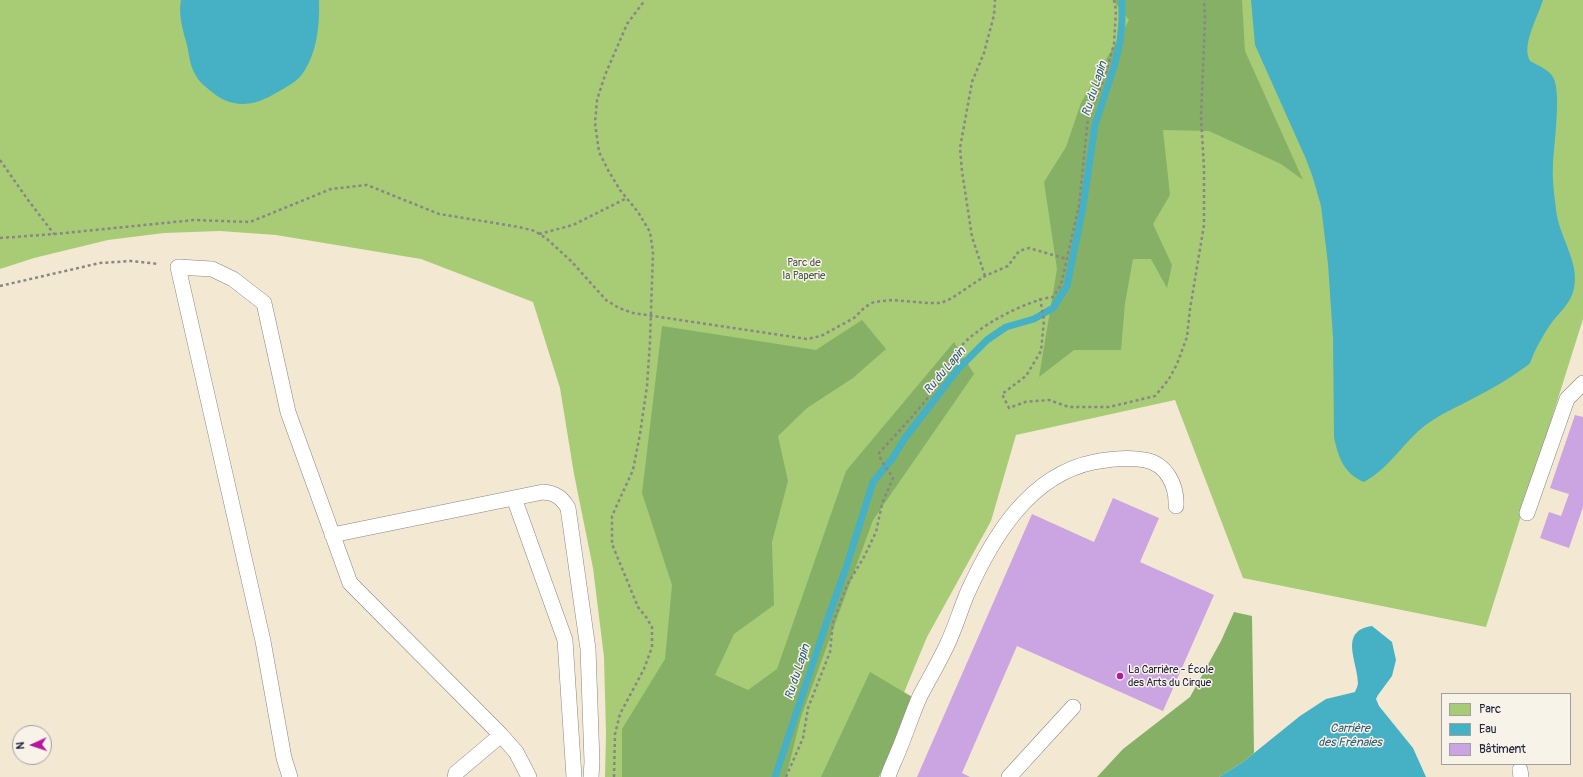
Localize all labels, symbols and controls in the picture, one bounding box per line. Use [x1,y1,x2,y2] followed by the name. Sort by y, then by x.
[1079,60,1111,118] water label: Ru du Lapin
[783,256,825,282] park label: Parc de la Paperie
[921,345,969,397] water label: Ru du Lapin
[782,643,814,701] water label: Ru du Lapin
[1128,663,1214,689] place label: La Carrière - École des Arts du Cirque
[1115,671,1125,681] marker: La Carrière - École des Arts du Cirque
[1441,693,1571,765] legend
[1479,702,1501,717] text: Parc
[1318,722,1382,750] water label: Carrière des Frênaies
[1479,722,1497,737] text: Eau
[12,725,52,765] north arrow
[14,742,27,750] text: N
[1479,742,1526,757] text: Bâtiment

